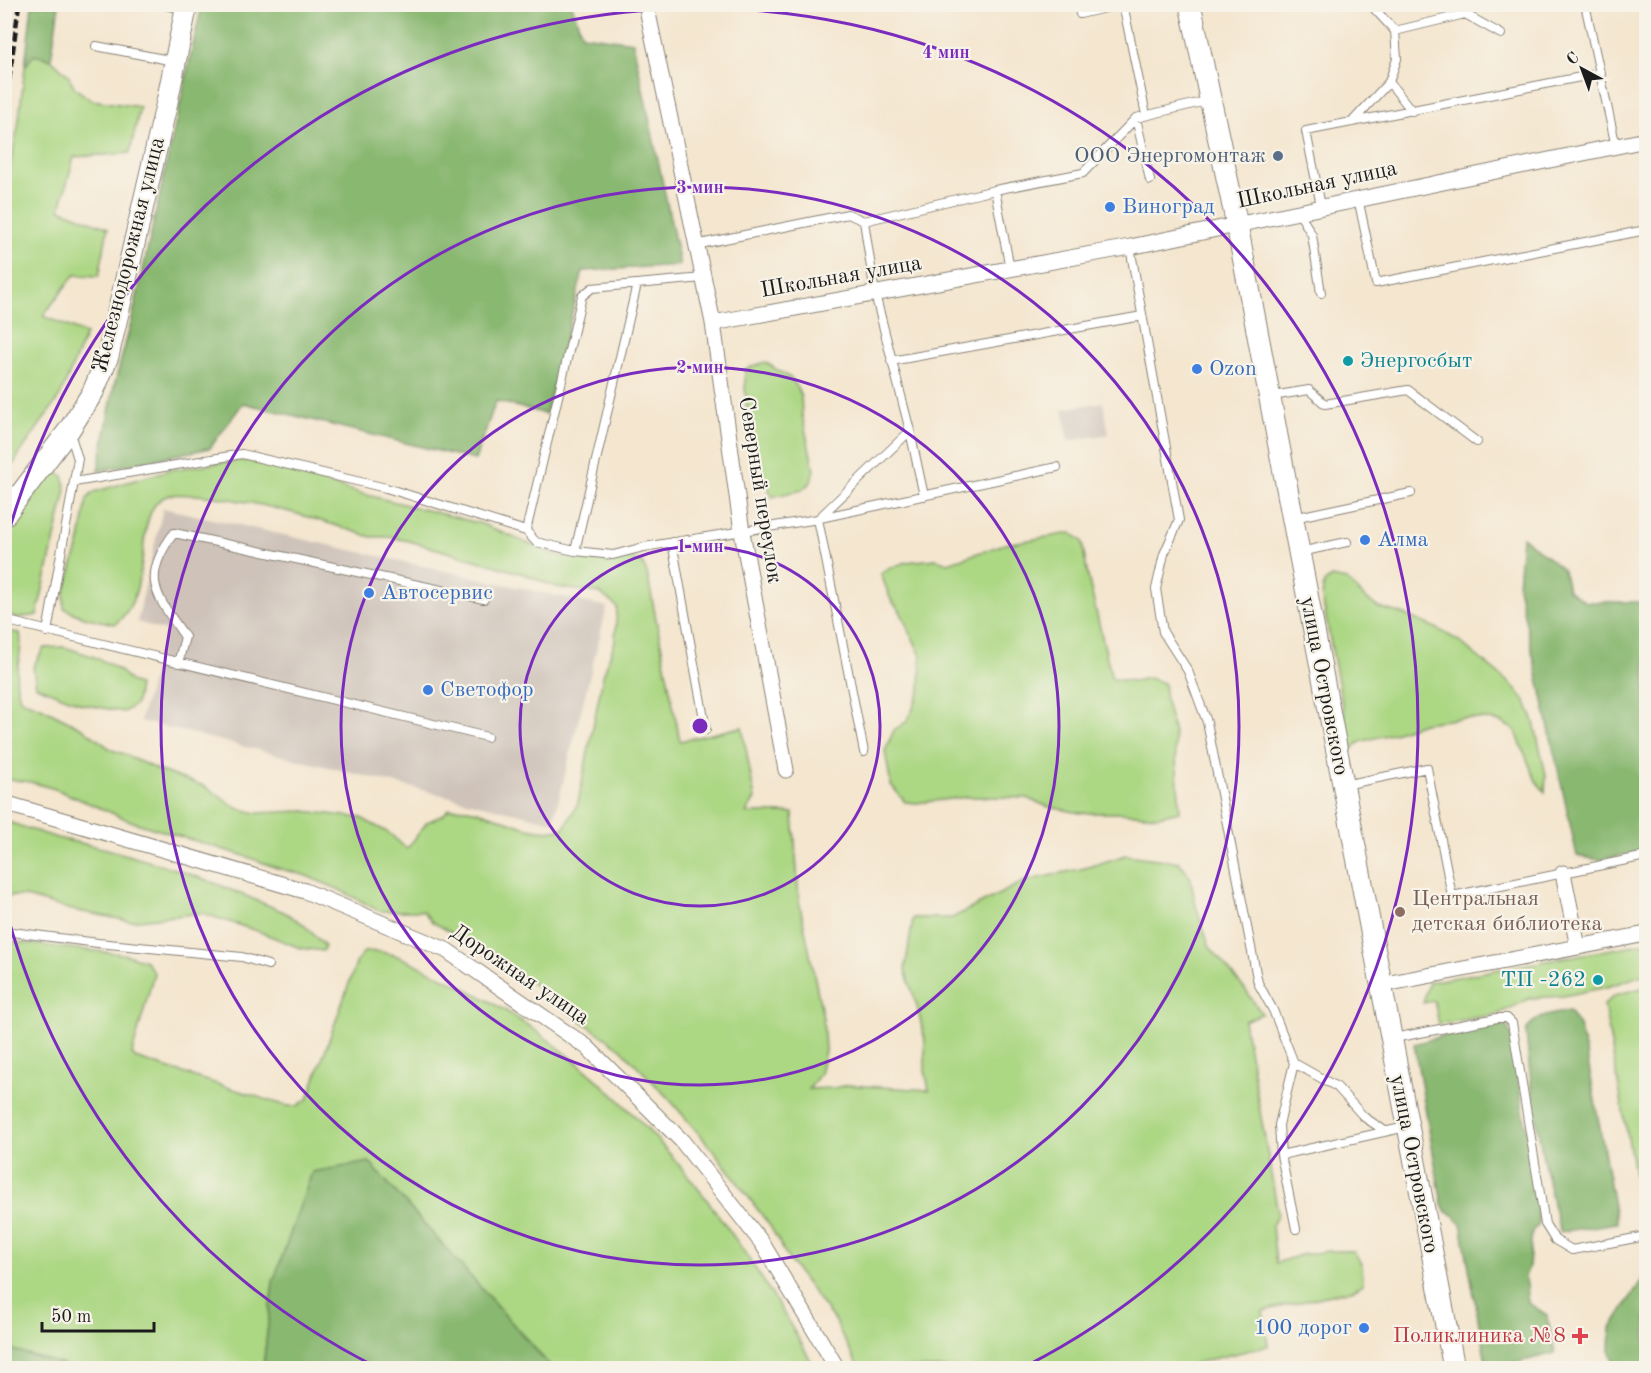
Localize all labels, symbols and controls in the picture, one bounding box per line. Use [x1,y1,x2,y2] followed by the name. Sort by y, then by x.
[1552,39,1612,99] north arrow
[922,44,970,62] text: 4 мин
[1564,50,1583,69] text: С
[89,135,169,375] street label: Железнодорожная улица
[1074,145,1266,167] place label: ООО Энергомонтаж
[1271,149,1285,163] marker: ООО Энергомонтаж
[1235,157,1399,213] street label: Школьная улица
[676,179,724,197] text: 3 мин
[1122,196,1215,218] place label: Виноград
[1103,200,1117,214] marker: Виноград
[759,252,923,302] street label: Школьная улица
[1360,350,1472,372] place label: Энергосбыт
[1341,354,1355,368] marker: Энергосбыт
[1209,358,1257,380] place label: Ozon
[676,359,724,377] text: 2 мин
[1190,362,1204,376] marker: Ozon
[734,395,786,585] street label: Северный переулок
[1377,529,1429,551] place label: Алма
[1358,533,1372,547] marker: Алма
[676,538,724,556] text: 1 мин
[381,582,493,604] place label: Автосервис
[362,586,376,600] marker: Автосервис
[1296,595,1352,777] street label: улица Островского
[440,679,534,701] place label: Светофор
[421,683,435,697] marker: Светофор
[690,716,710,736] centre of rings
[1412,888,1602,935] place label: Центральная детская библиотека
[1393,905,1407,919] marker: Центральная детская библиотека
[447,921,593,1030] street label: Дорожная улица
[1500,969,1586,991] place label: ТП -262
[1591,973,1605,987] marker: ТП -262
[1386,1073,1442,1255] street label: улица Островского
[42,1295,154,1333] scale bar
[51,1308,91,1326] text: 50 m
[1254,1317,1352,1339] place label: 100 дорог
[1357,1321,1371,1335] marker: 100 дорог
[1393,1325,1566,1347] place label: Поликлиника №8
[1571,1327,1589,1345] marker: Поликлиника №8

